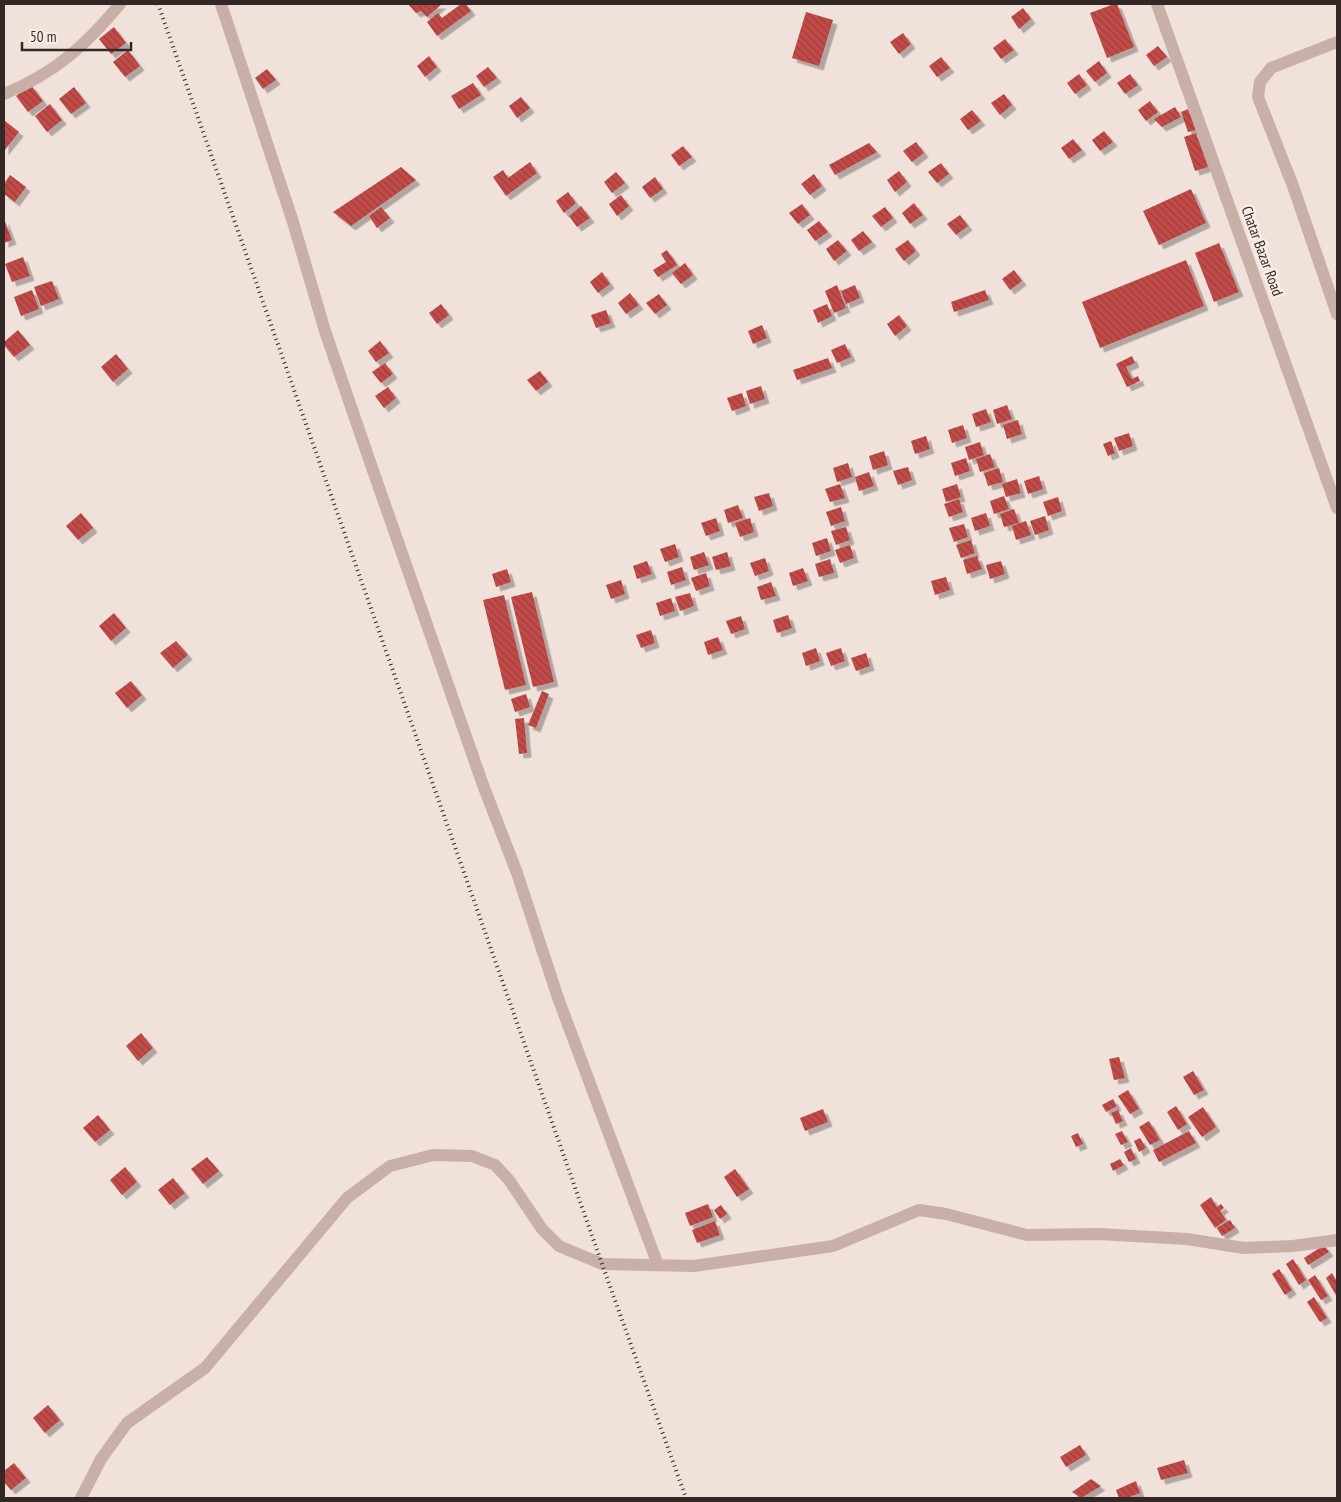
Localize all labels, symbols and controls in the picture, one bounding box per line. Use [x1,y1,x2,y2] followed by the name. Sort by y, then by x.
[22,20,131,52] scale bar
[30,27,56,46] text: 50 m
[1237,203,1288,298] street label: Chatar Bazar Road

